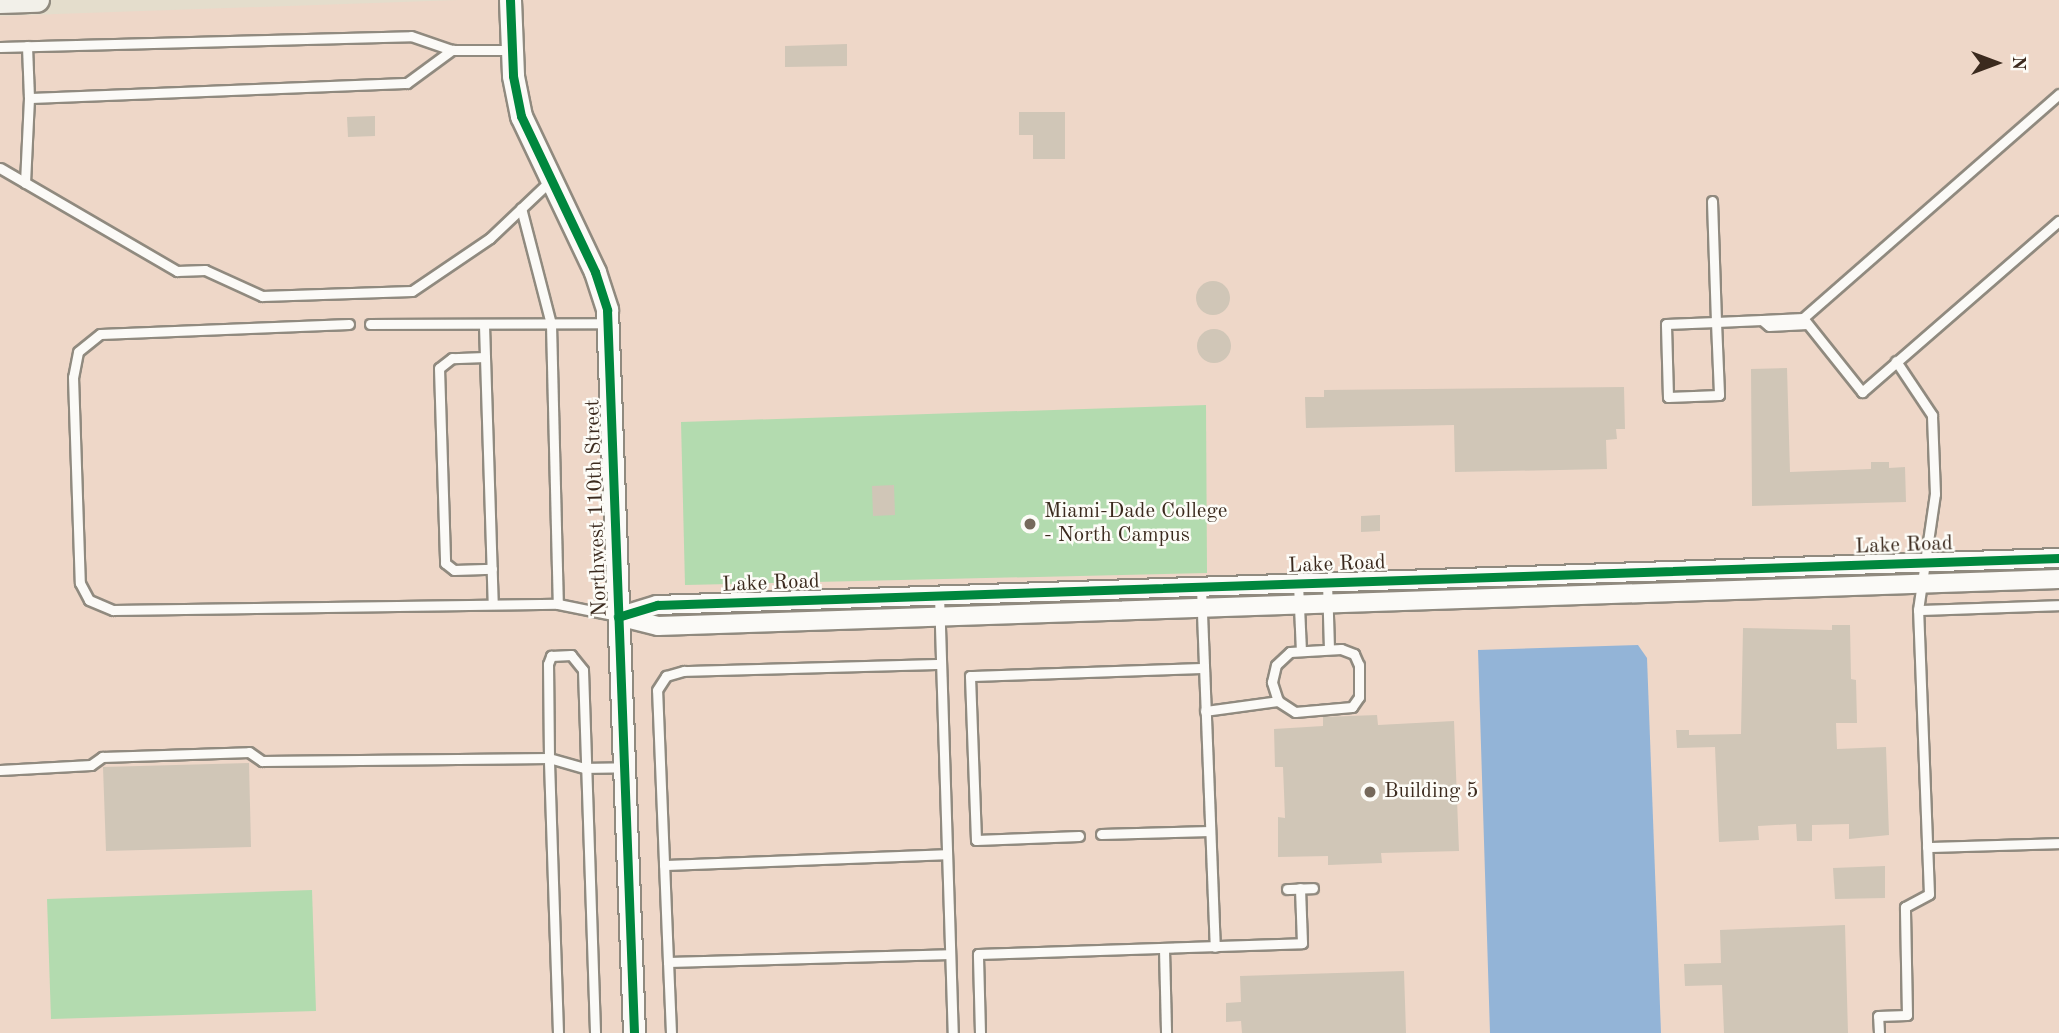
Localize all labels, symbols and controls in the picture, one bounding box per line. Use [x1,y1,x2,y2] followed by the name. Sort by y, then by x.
[1961,28,2031,98] north arrow
[2008,56,2027,70] text: N
[581,399,613,617] street label: Northwest 110th Street
[1044,499,1227,549] place label: Miami-Dade College - North Campus
[1022,516,1038,532] marker: Miami-Dade College - North Campus
[1855,532,1953,560] street label: Lake Road
[1288,551,1386,579] street label: Lake Road
[722,570,820,598] street label: Lake Road
[1384,779,1478,805] place label: Building 5
[1362,784,1378,800] marker: Building 5

